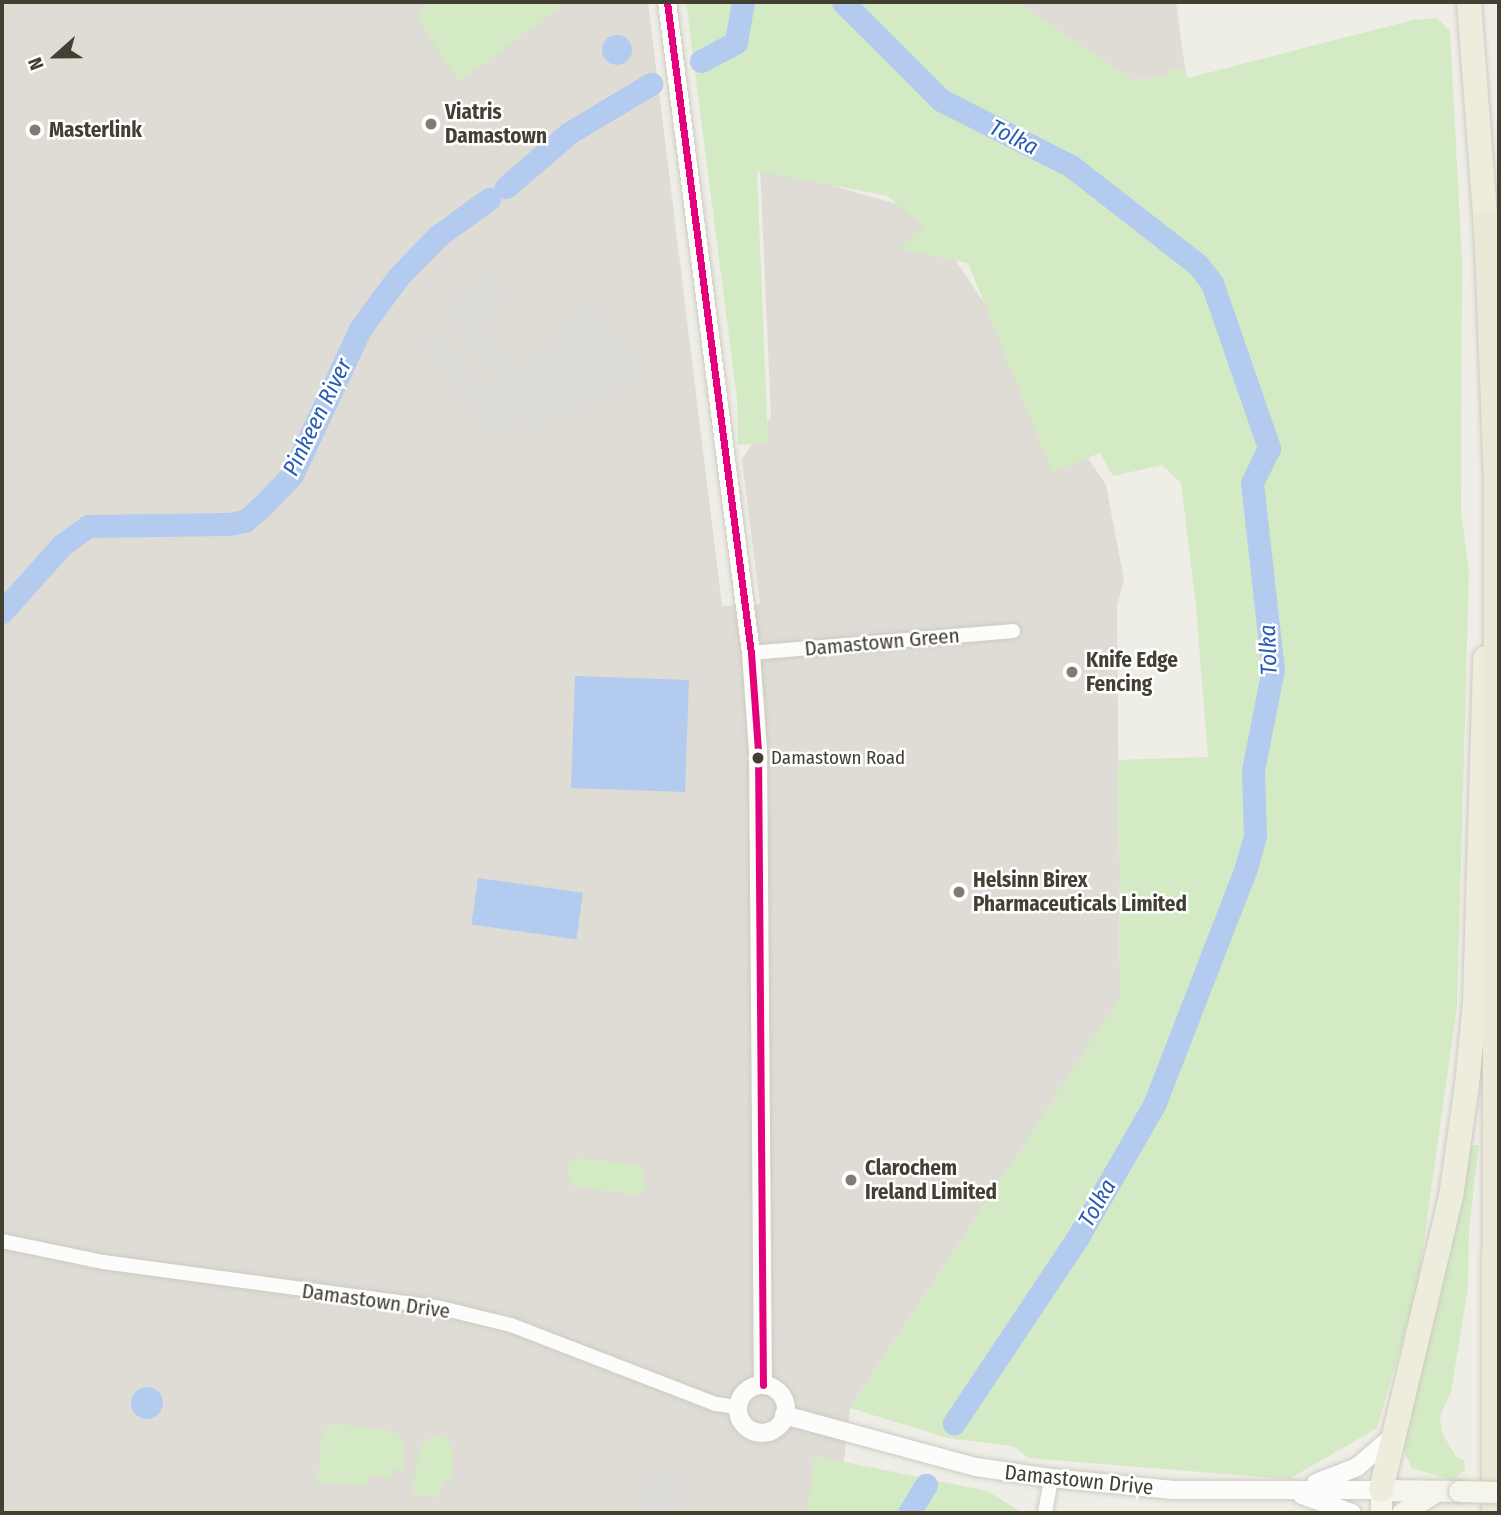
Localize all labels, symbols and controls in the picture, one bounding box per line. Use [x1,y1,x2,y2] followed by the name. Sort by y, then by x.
[21,21,91,91] north arrow
[23,54,49,73] text: N
[445,99,547,149] place label: Viatris Damastown
[985,113,1043,161] water label: Tolka
[423,116,439,132] marker: Viatris Damastown
[49,117,142,143] place label: Masterlink
[27,122,43,138] marker: Masterlink
[277,354,357,480] water label: Pinkeen River
[803,623,961,661] street label: Damastown Green
[1253,624,1283,676] water label: Tolka
[1086,647,1178,697] place label: Knife Edge Fencing
[1064,664,1080,680] marker: Knife Edge Fencing
[771,747,905,769] place label: Damastown Road
[751,751,765,765] marker: Damastown Road
[973,867,1187,917] place label: Helsinn Birex Pharmaceuticals Limited
[951,884,967,900] marker: Helsinn Birex Pharmaceuticals Limited
[865,1155,997,1205] place label: Clarochem Ireland Limited
[843,1172,859,1188] marker: Clarochem Ireland Limited
[1072,1174,1122,1232] water label: Tolka
[300,1278,452,1324] street label: Damastown Drive
[1003,1460,1155,1500] street label: Damastown Drive

